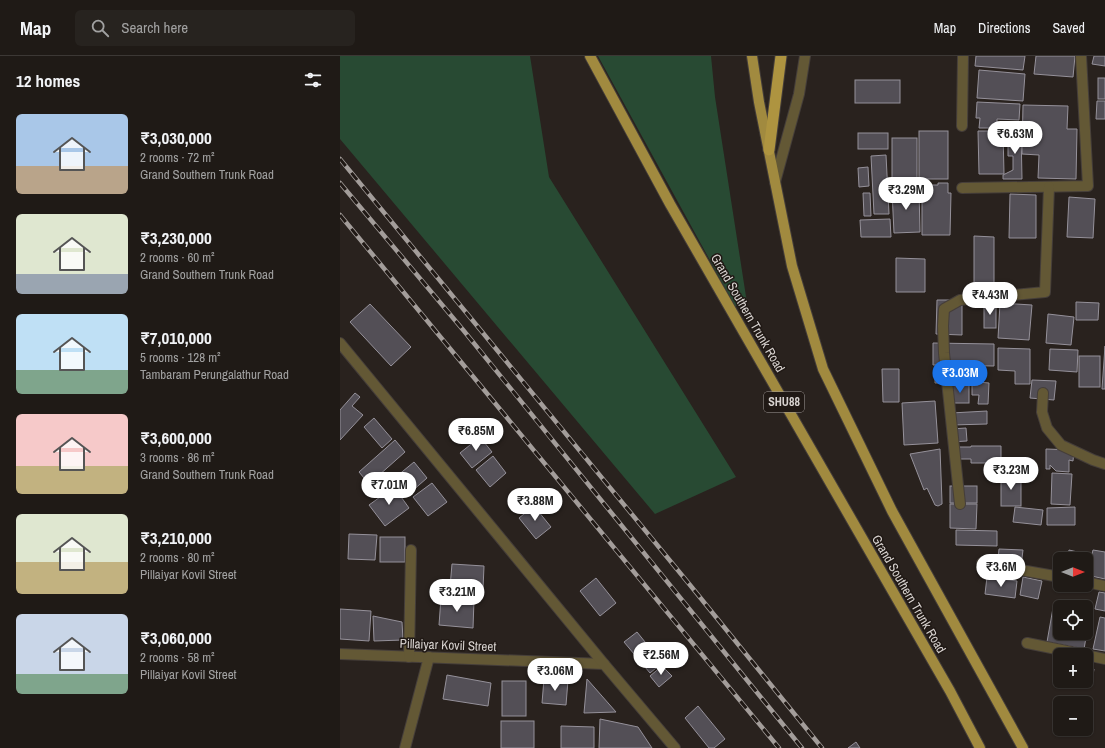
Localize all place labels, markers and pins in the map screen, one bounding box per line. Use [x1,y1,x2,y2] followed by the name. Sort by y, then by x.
[982,121,1048,155] pin: ₹6.63M
[873,177,939,211] pin: ₹3.29M
[957,282,1023,316] pin: ₹4.43M
[927,360,993,394] pin: ₹3.03M
[443,418,509,452] pin: ₹6.85M
[978,457,1044,491] pin: ₹3.23M
[356,472,422,506] pin: ₹7.01M
[502,488,568,522] pin: ₹3.88M
[973,554,1029,588] pin: ₹3.6M
[424,579,490,613] pin: ₹3.21M
[628,642,694,676] pin: ₹2.56M
[522,658,588,692] pin: ₹3.06M

